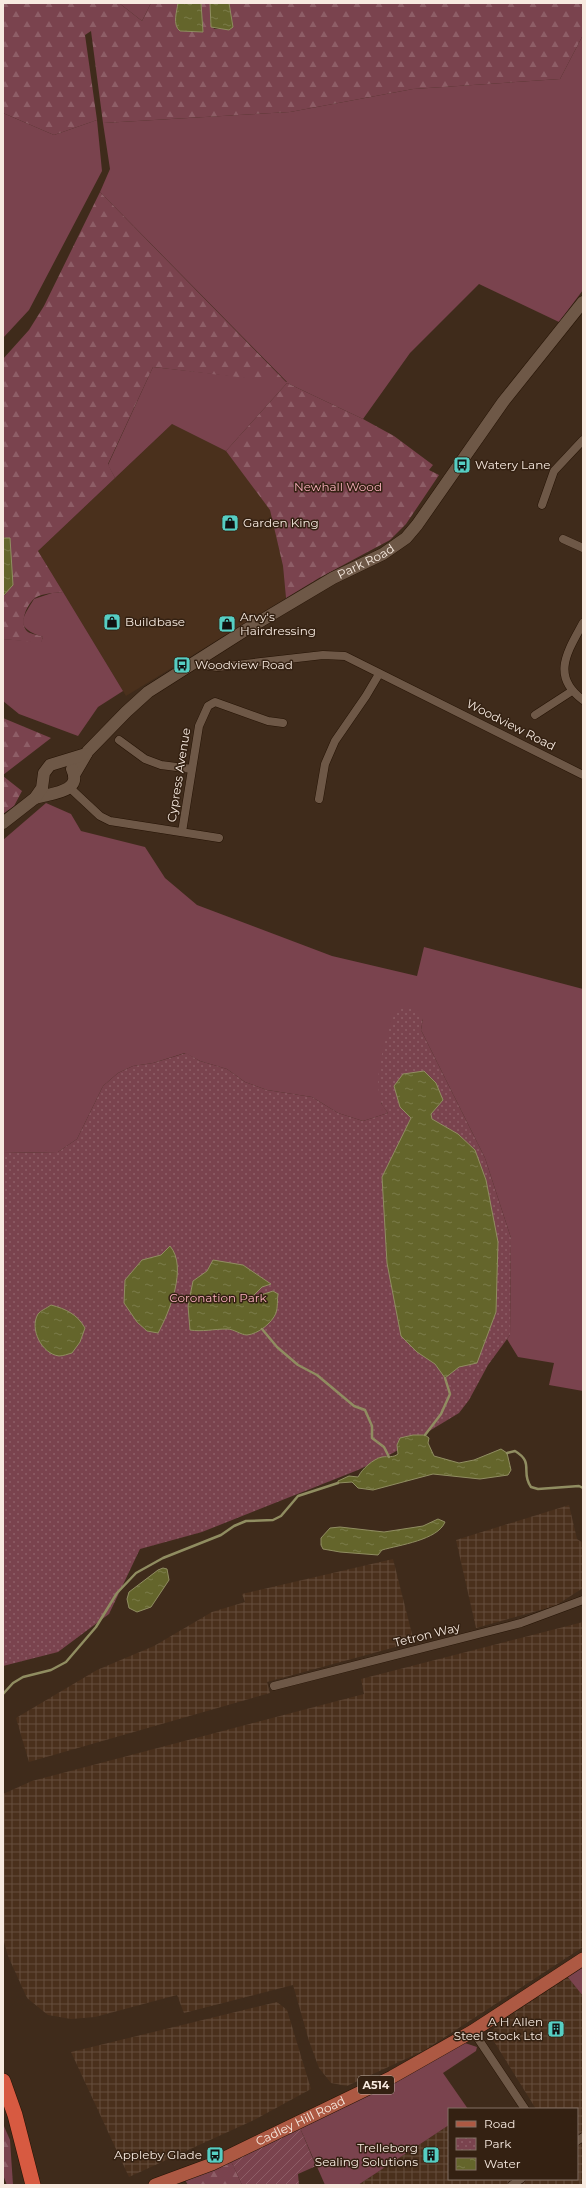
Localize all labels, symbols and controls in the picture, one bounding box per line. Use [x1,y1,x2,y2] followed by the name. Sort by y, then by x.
[452,455,472,475] bus stop icon: Watery Lane
[475,457,551,472] place label: Watery Lane
[294,479,382,494] park label: Newhall Wood
[220,513,240,533] shop icon: Garden King
[243,515,319,530] place label: Garden King
[335,540,397,582] street label: Park Road
[240,609,316,638] place label: Arvy's Hairdressing
[102,612,122,632] shop icon: Buildbase
[125,614,185,629] place label: Buildbase
[217,614,237,634] shop icon: Arvy's Hairdressing
[172,655,192,675] bus stop icon: Woodview Road
[195,657,293,672] place label: Woodview Road
[464,696,558,753] street label: Woodview Road
[164,727,193,823] street label: Cypress Avenue
[169,1290,268,1305] park label: Coronation Park
[392,1619,462,1650] street label: Tetron Way
[454,2014,543,2043] place label: A H Allen Steel Stock Ltd
[546,2019,566,2039] building icon: A H Allen Steel Stock Ltd
[358,2076,394,2094] road number: A514
[253,2093,348,2149] street label: Cadley Hill Road
[448,2108,578,2180] legend
[484,2116,515,2131] text: Road
[484,2136,512,2151] text: Park
[315,2140,418,2169] place label: Trelleborg Sealing Solutions
[205,2145,225,2165] bus stop icon: Appleby Glade
[421,2145,441,2165] building icon: Trelleborg Sealing Solutions
[114,2147,202,2162] place label: Appleby Glade
[484,2156,521,2171] text: Water

